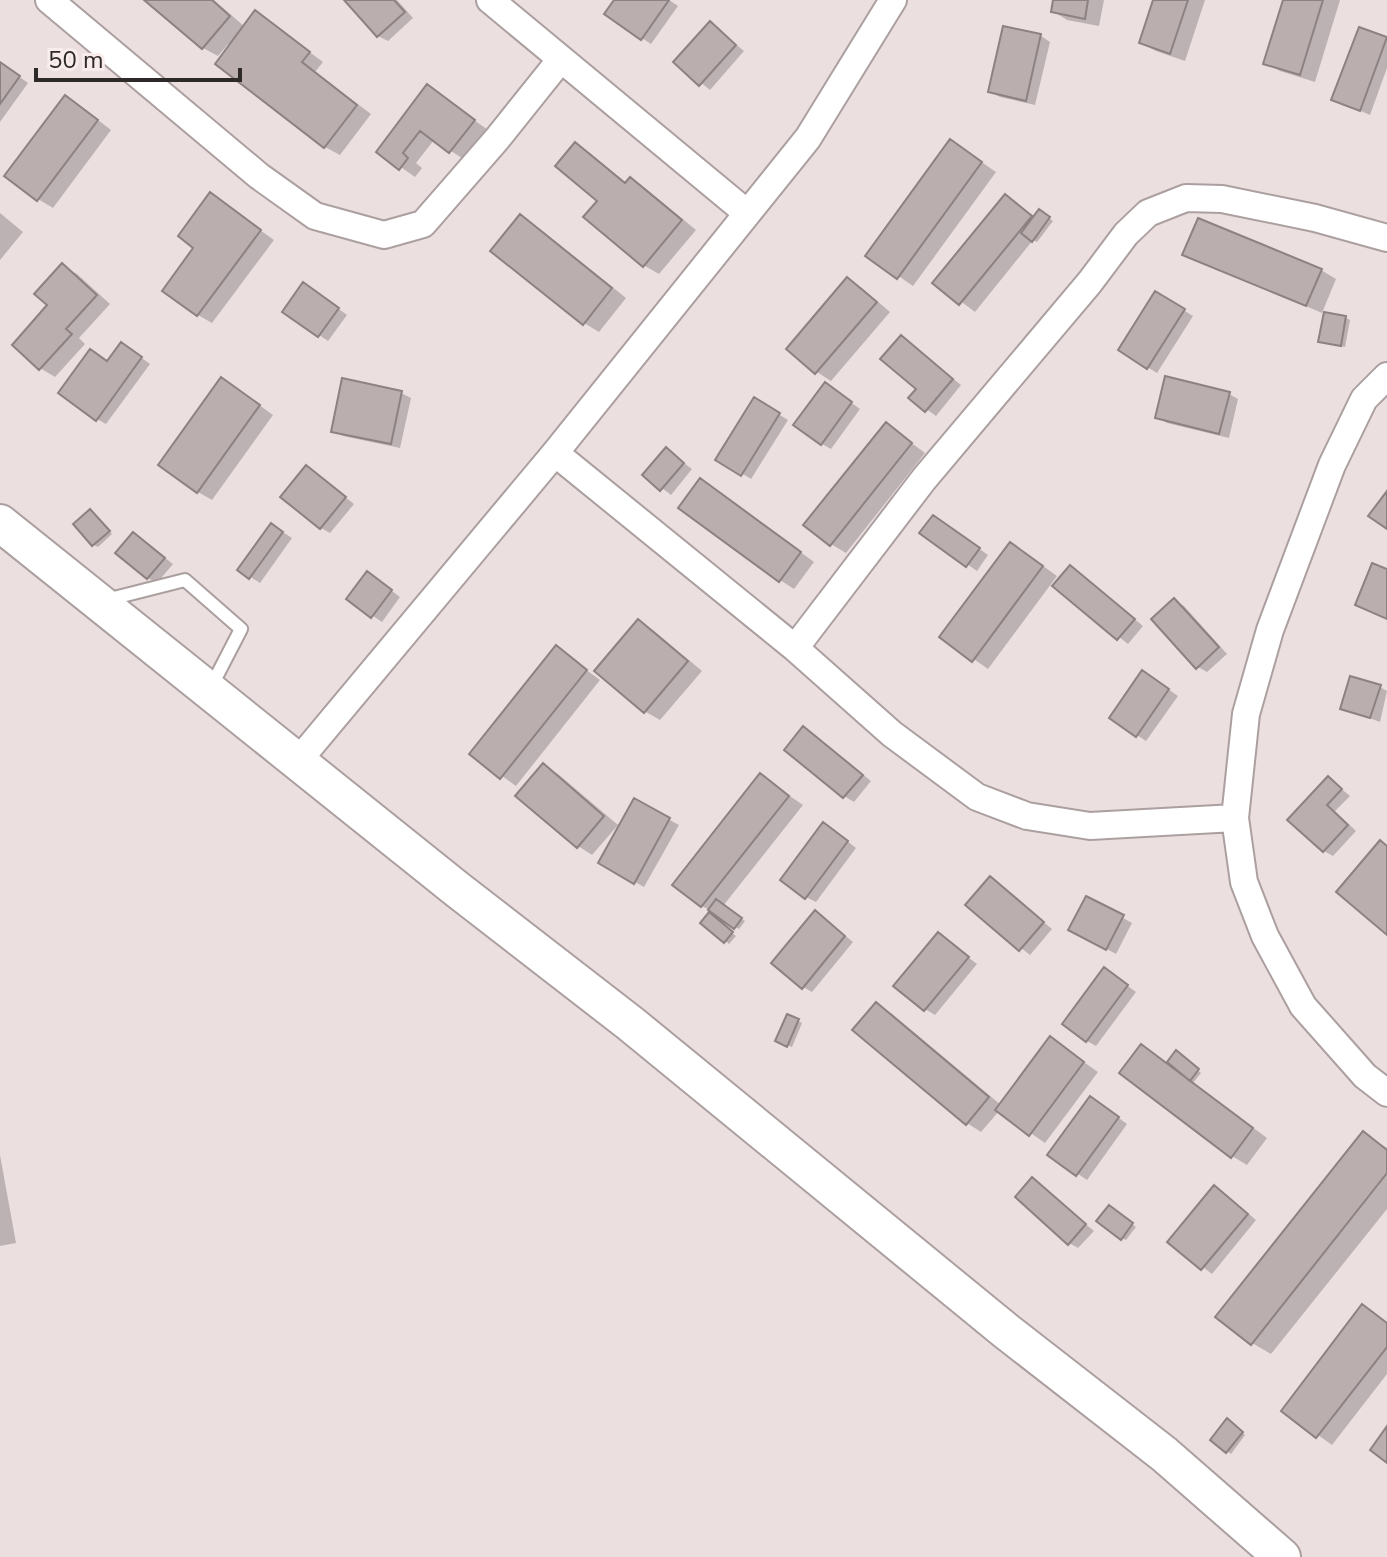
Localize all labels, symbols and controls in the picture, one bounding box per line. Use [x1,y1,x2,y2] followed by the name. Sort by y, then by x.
[36,32,240,82] scale bar
[48,44,104,76] text: 50 m

